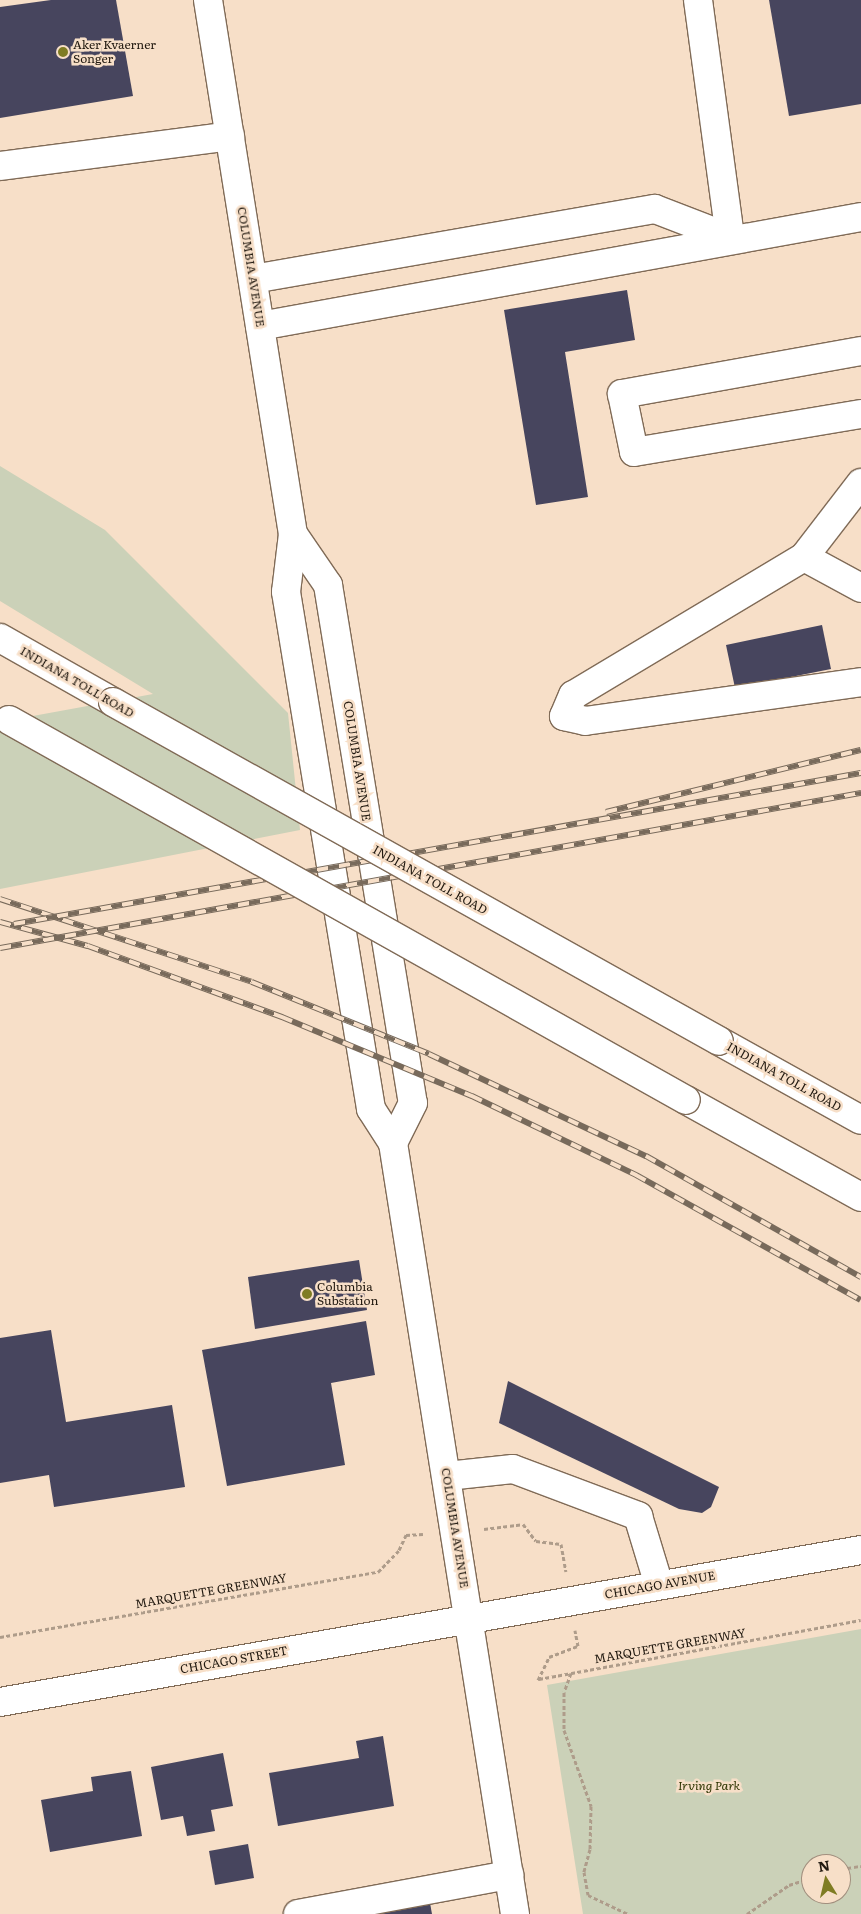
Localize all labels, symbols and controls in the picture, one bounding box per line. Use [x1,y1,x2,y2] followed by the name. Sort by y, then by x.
[73,38,156,66] place label: Aker Kvaerner Songer
[57,46,69,58] marker: Aker Kvaerner Songer
[234,206,268,328] street label: COLUMBIA AVENUE
[18,644,136,720] street label: INDIANA TOLL ROAD
[340,700,374,822] street label: COLUMBIA AVENUE
[370,842,490,918] street label: INDIANA TOLL ROAD
[724,1039,844,1115] street label: INDIANA TOLL ROAD
[317,1280,378,1308] place label: Columbia Substation
[301,1288,313,1300] marker: Columbia Substation
[438,1467,472,1589] street label: COLUMBIA AVENUE
[604,1568,716,1602] street label: CHICAGO AVENUE
[134,1571,288,1611] street label: MARQUETTE GREENWAY
[593,1626,747,1666] street label: MARQUETTE GREENWAY
[179,1643,289,1677] street label: CHICAGO STREET
[678,1779,740,1793] park label: Irving Park
[801,1854,851,1904] north arrow
[816,1854,831,1876] text: N

